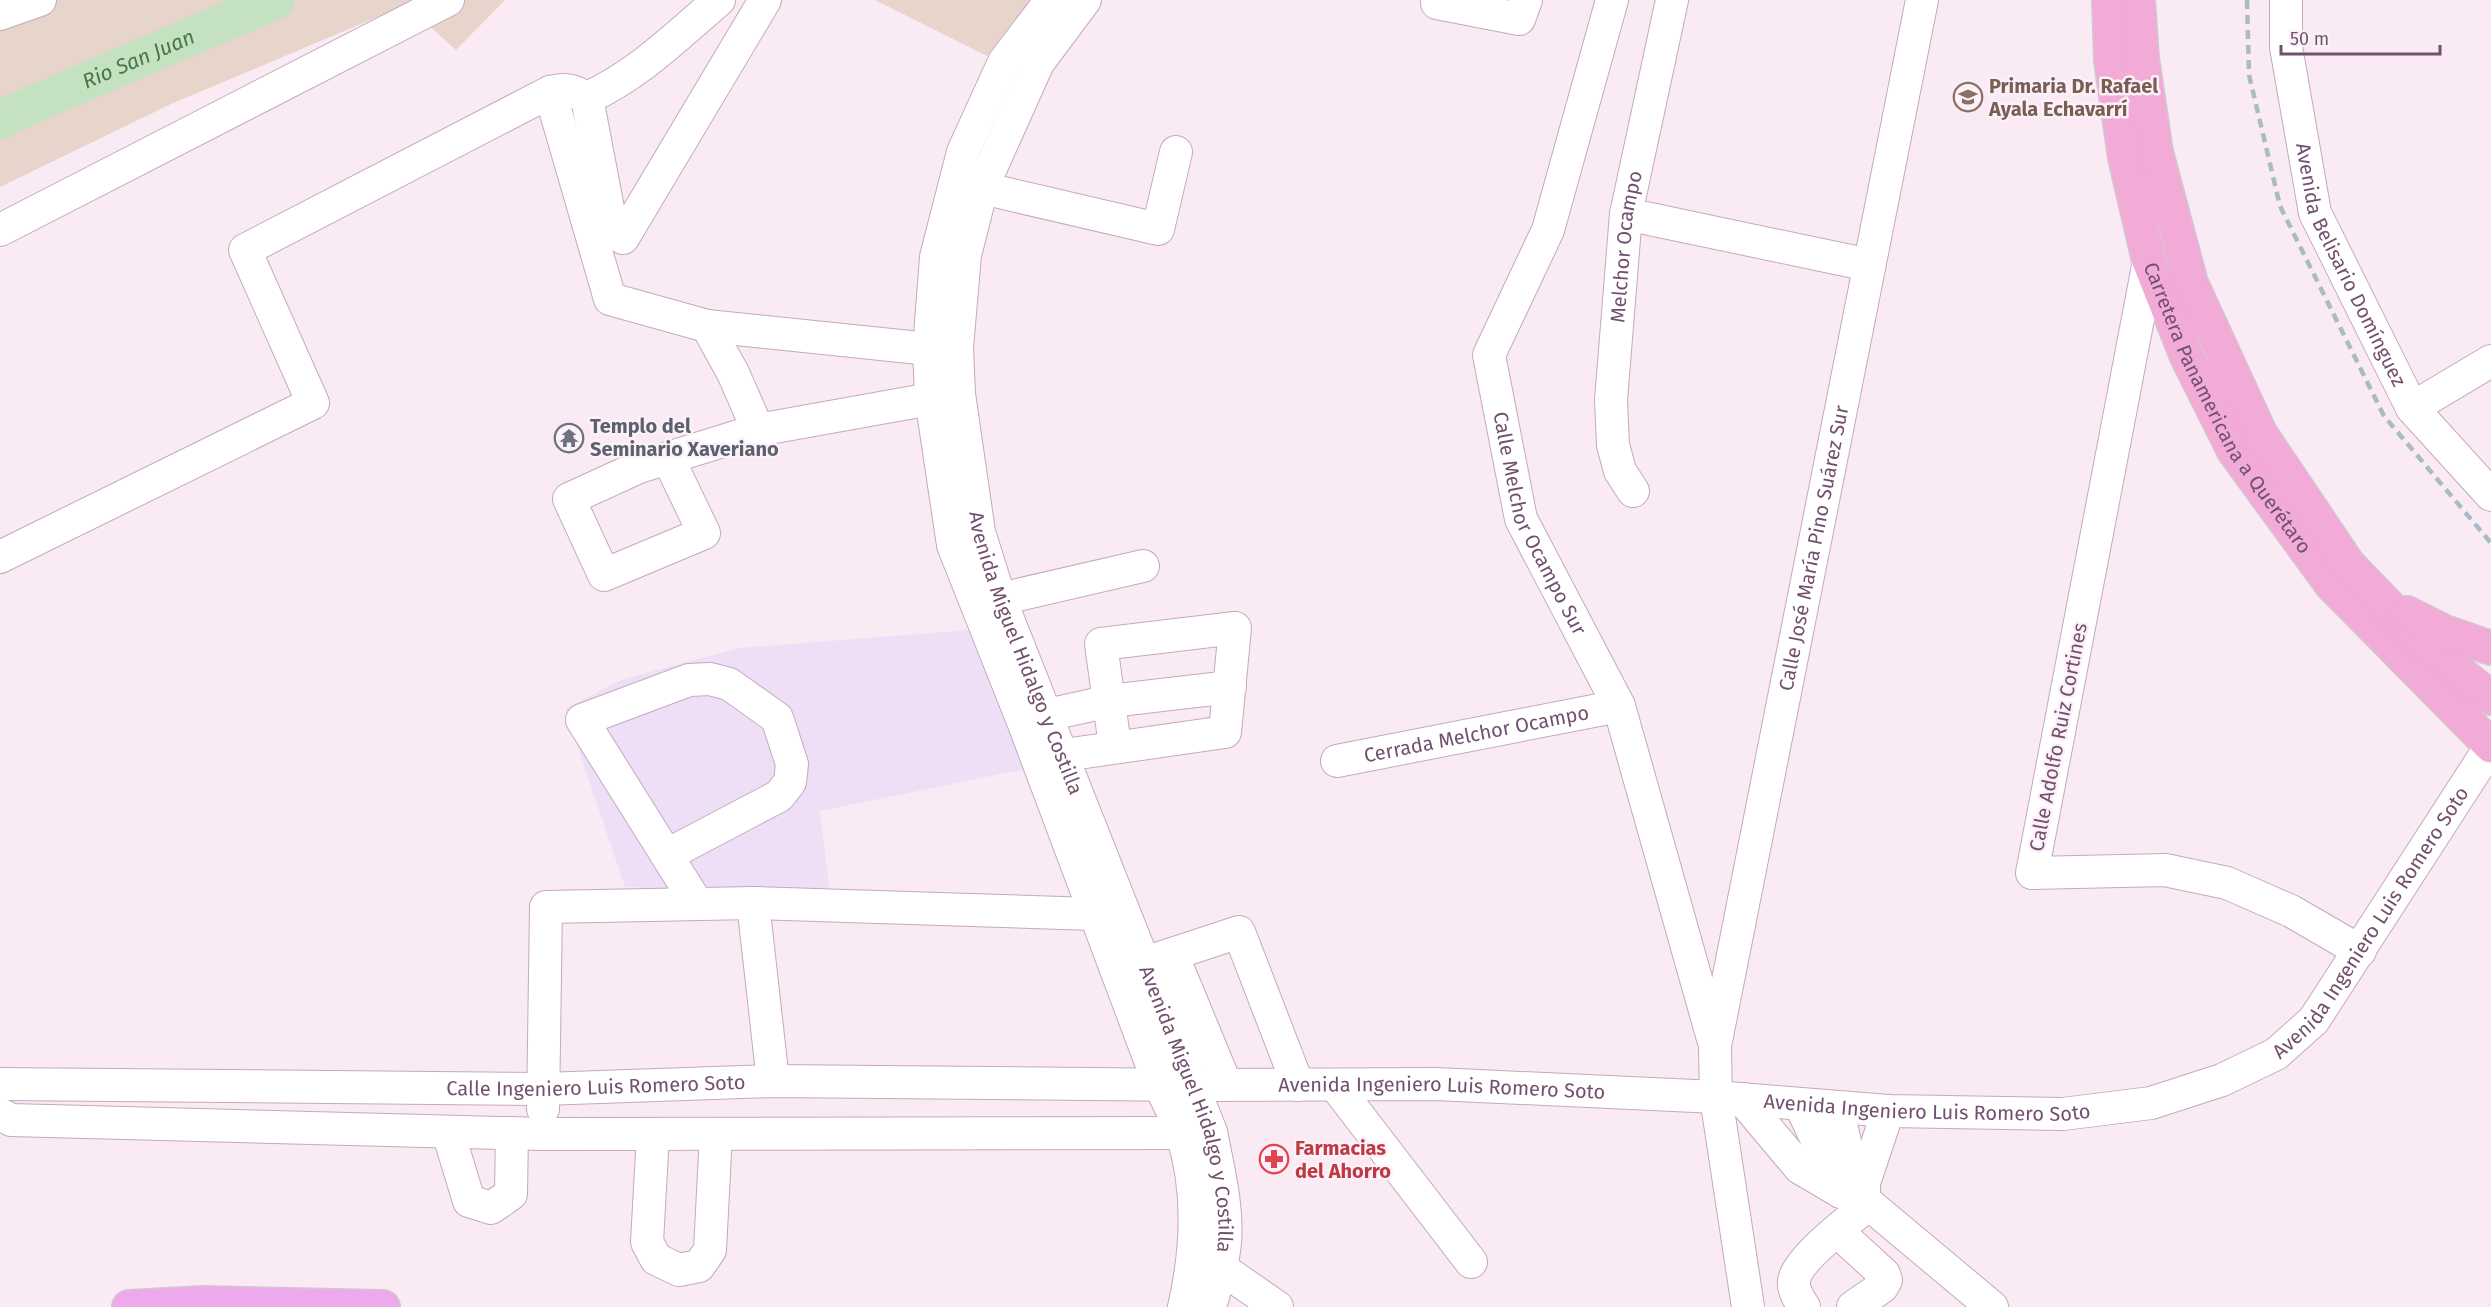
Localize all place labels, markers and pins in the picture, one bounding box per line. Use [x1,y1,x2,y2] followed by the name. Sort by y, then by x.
[1988,74,2158,121] place label: Primaria Dr. Rafael Ayala Echavarrí
[1952,81,1984,113] school or university icon: Primaria Dr. Rafael Ayala Echavarrí
[590,414,779,461] place label: Templo del Seminario Xaveriano
[553,422,585,454] temple icon: Templo del Seminario Xaveriano
[1295,1136,1391,1183] place label: Farmacias del Ahorro
[1258,1143,1290,1175] pharmacy icon: Farmacias del Ahorro

